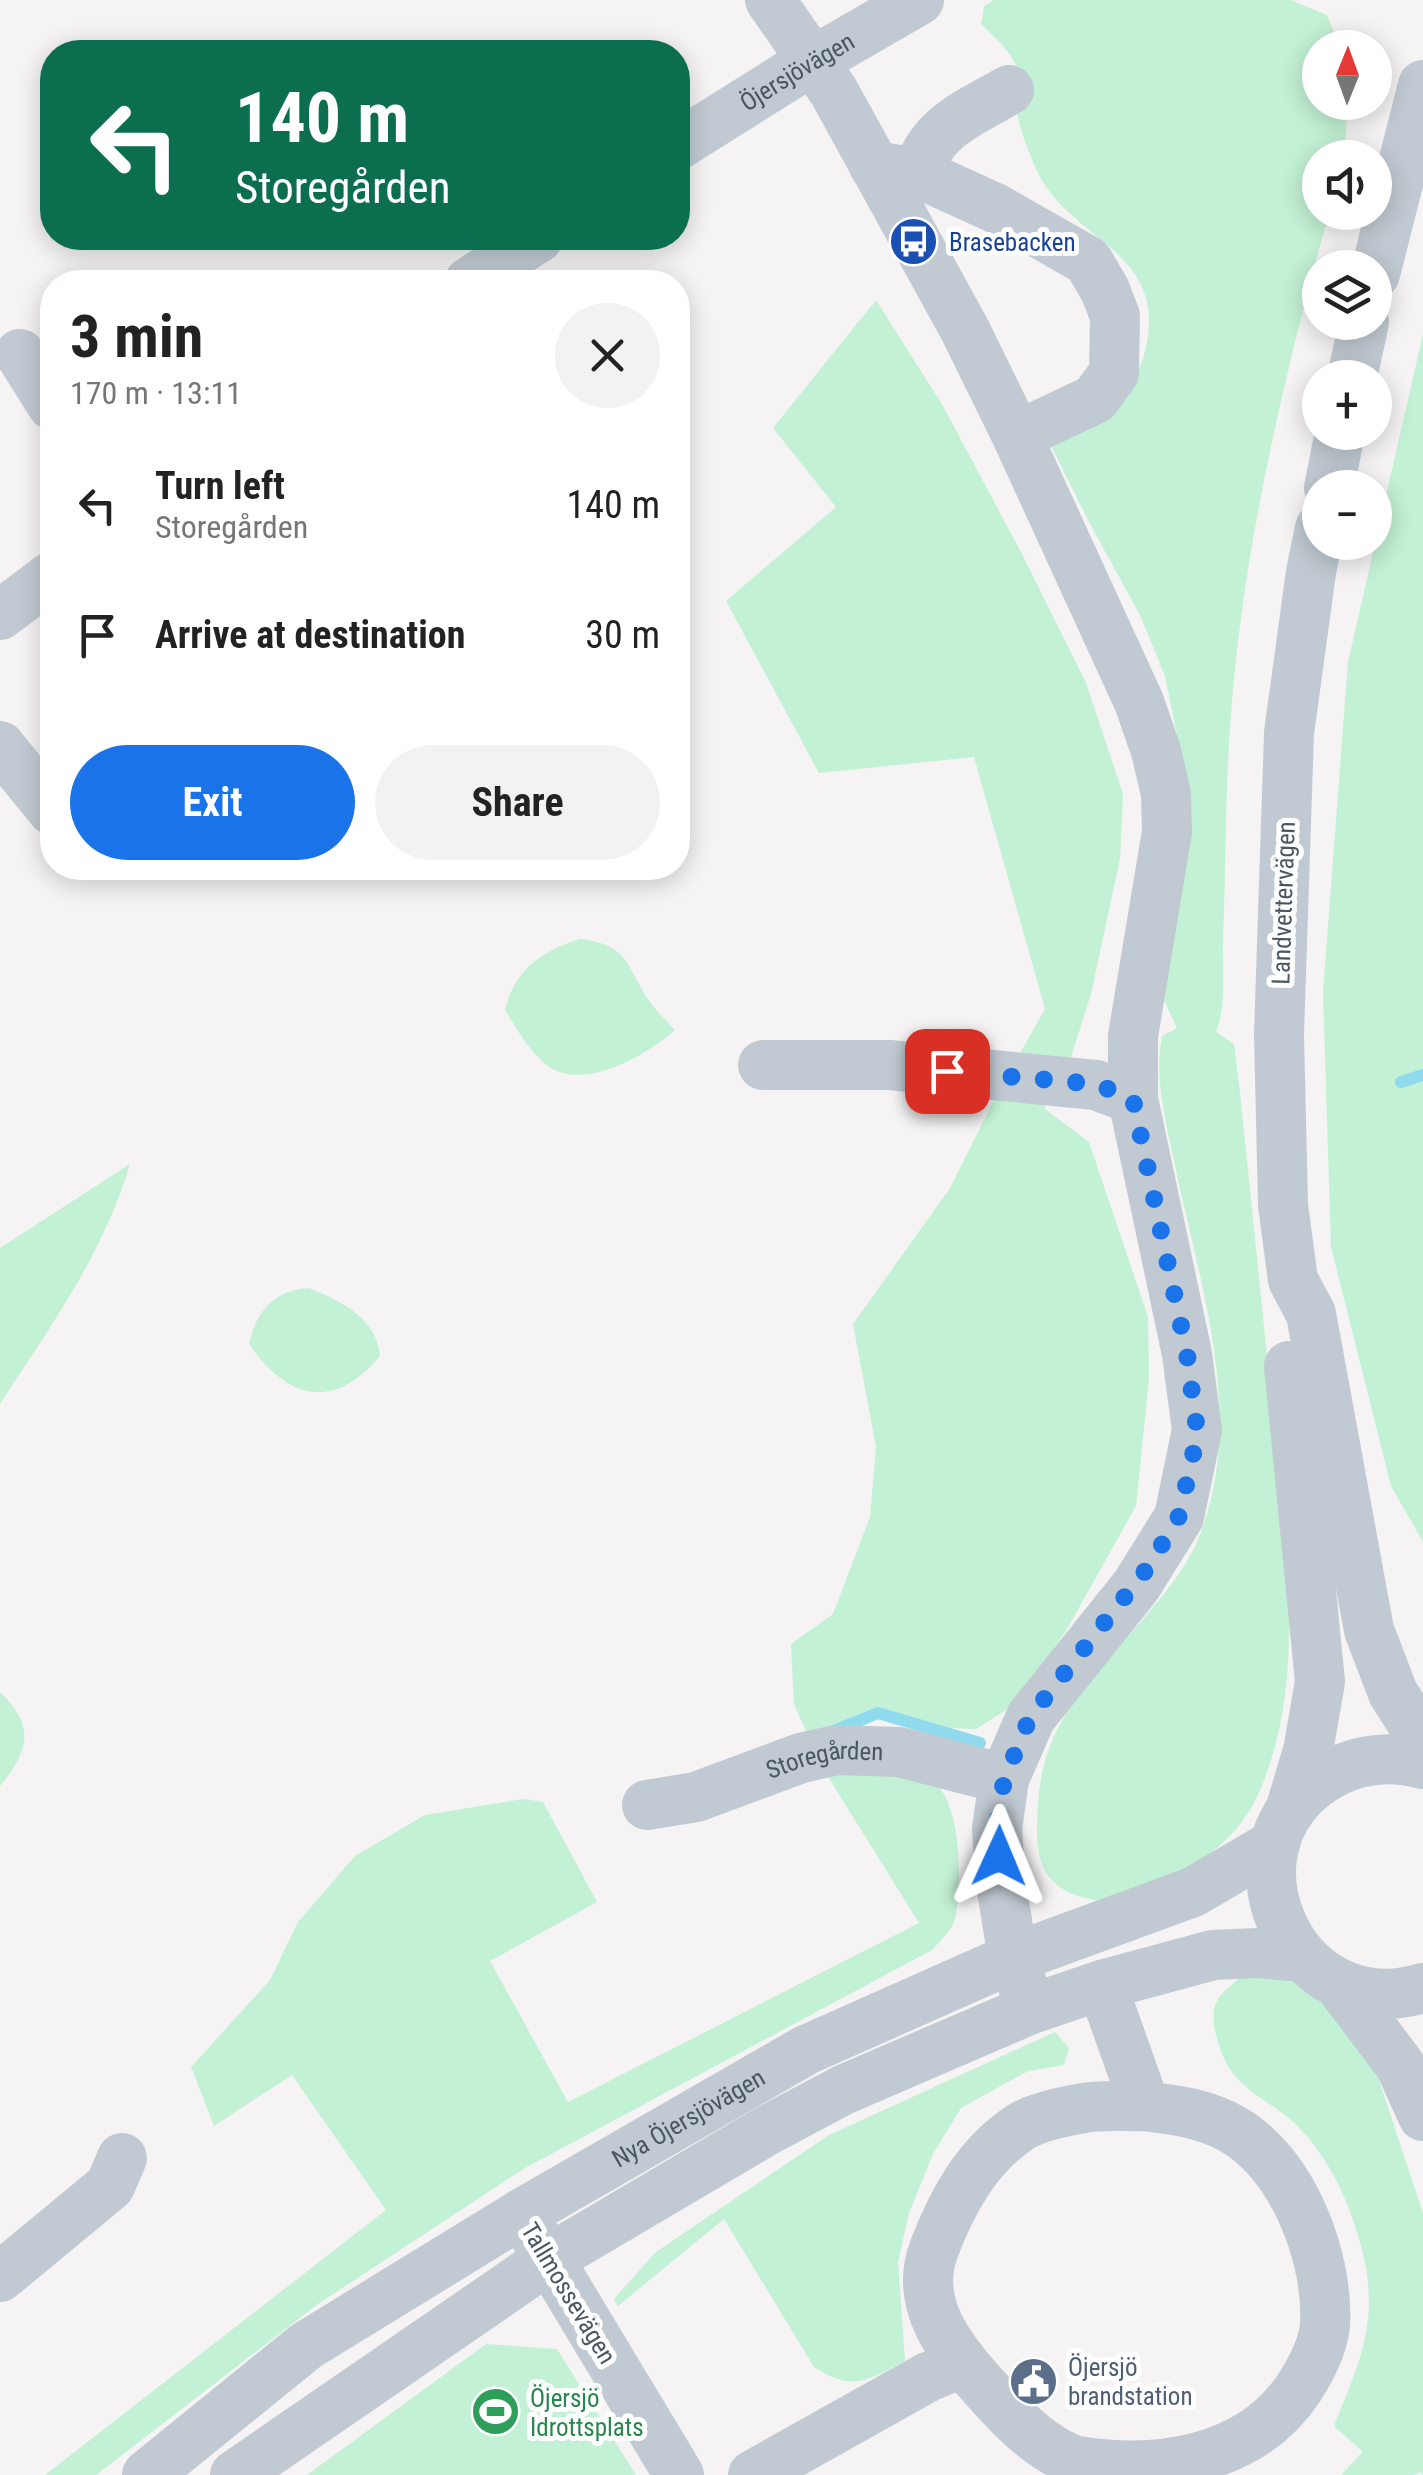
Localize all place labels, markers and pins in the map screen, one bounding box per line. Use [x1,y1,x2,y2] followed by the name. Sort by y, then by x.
[888,216,940,268] bus stop icon: Brasebacken
[949,228,1076,257] place label: Brasebacken
[905,1029,990,1114] pin
[1068,2353,1193,2411] place label: Öjersjö brandstation
[1007,2355,1059,2407] public building icon: Öjersjö brandstation
[530,2384,644,2442] place label: Öjersjö Idrottsplats
[469,2386,521,2438] sports icon: Öjersjö Idrottsplats

